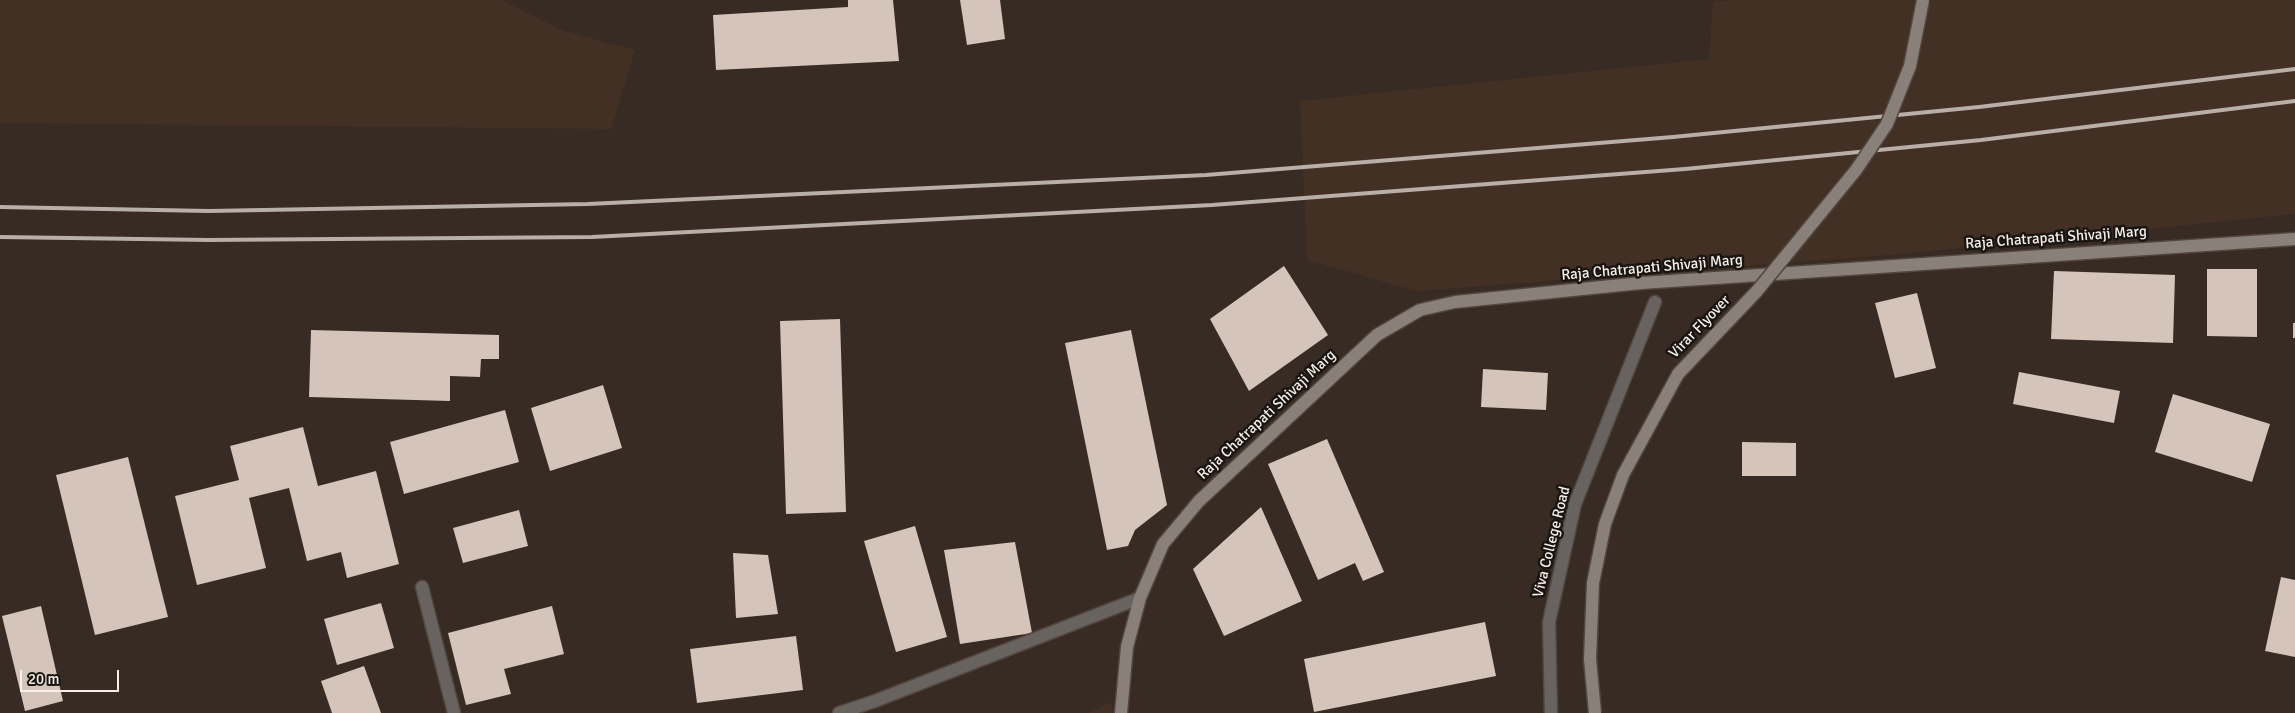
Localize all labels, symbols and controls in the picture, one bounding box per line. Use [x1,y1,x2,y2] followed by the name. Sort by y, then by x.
[1965,223,2147,253] street label: Raja Chatrapati Shivaji Marg
[1561,251,1743,285] street label: Raja Chatrapati Shivaji Marg
[1665,292,1735,362] street label: Virar Flyover
[1194,346,1340,484] street label: Raja Chatrapati Shivaji Marg
[1529,485,1575,599] street label: Viva College Road
[22,660,121,692] scale bar
[28,670,59,688] text: 20 m

